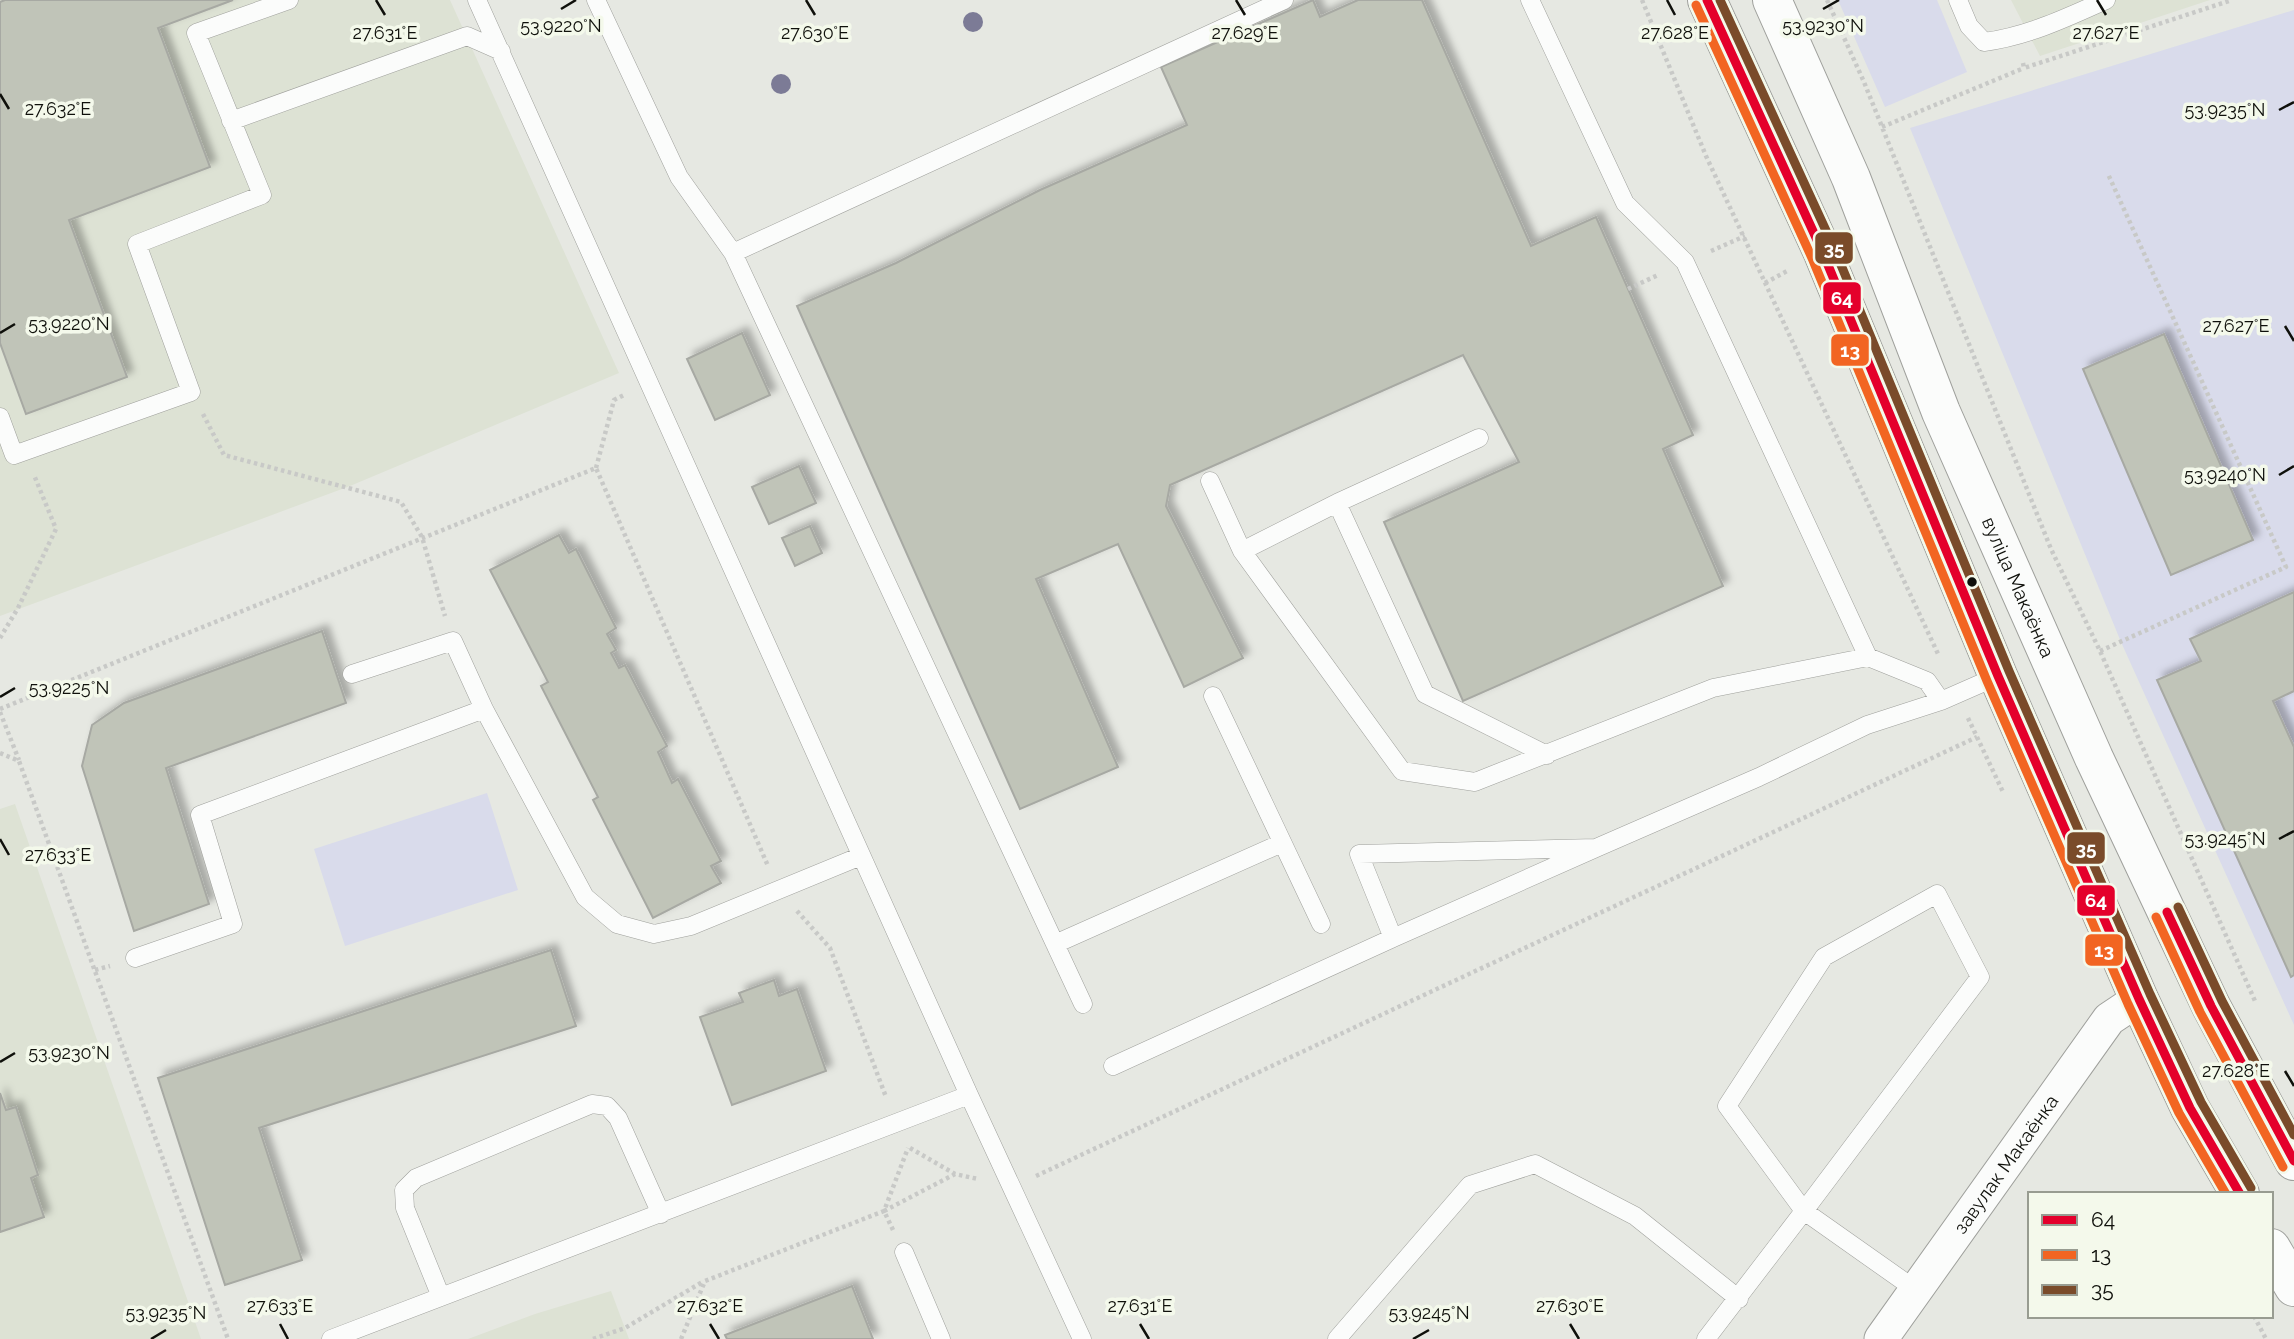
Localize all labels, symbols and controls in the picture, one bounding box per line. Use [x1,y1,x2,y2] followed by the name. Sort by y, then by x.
[520,15,602,36] text: 53.9220°N
[1782,15,1864,36] text: 53.9230°N
[353,22,417,43] text: 27.631°E
[781,22,849,43] text: 27.630°E
[1211,22,1279,43] text: 27.629°E
[1641,22,1709,43] text: 27.628°E
[2073,22,2139,43] text: 27.627°E
[25,98,91,119] text: 27.632°E
[2185,99,2265,120] text: 53.9235°N
[1814,231,1854,265] line badge: 35
[1823,237,1845,259] text: 35
[1822,281,1862,315] line badge: 64
[1831,287,1853,309] text: 64
[28,313,110,334] text: 53.9220°N
[2203,315,2269,336] text: 27.627°E
[1830,333,1870,367] line badge: 13
[1840,339,1860,361] text: 13
[2184,464,2266,485] text: 53.9240°N
[1978,514,2059,661] street label: вуліца Макаёнка
[1965,575,1979,589] unlabelled marker
[29,677,109,698] text: 53.9225°N
[2184,828,2266,849] text: 53.9245°N
[2066,831,2106,865] line badge: 35
[2075,837,2097,859] text: 35
[25,844,91,865] text: 27.633°E
[2076,884,2116,917] line badge: 64
[2085,889,2107,911] text: 64
[2084,933,2124,967] line badge: 13
[2094,939,2114,961] text: 13
[28,1042,110,1063] text: 53.9230°N
[2202,1060,2270,1081] text: 27.628°E
[1949,1090,2063,1238] street label: завулак Макаёнка
[2028,1192,2273,1318] legend
[2091,1207,2115,1232] text: 64
[2091,1242,2111,1267] text: 13
[2091,1277,2114,1302] text: 35
[247,1295,313,1316] text: 27.633°E
[677,1295,743,1316] text: 27.632°E
[1108,1295,1172,1316] text: 27.631°E
[1536,1295,1604,1316] text: 27.630°E
[126,1302,206,1323] text: 53.9235°N
[1388,1302,1470,1323] text: 53.9245°N

